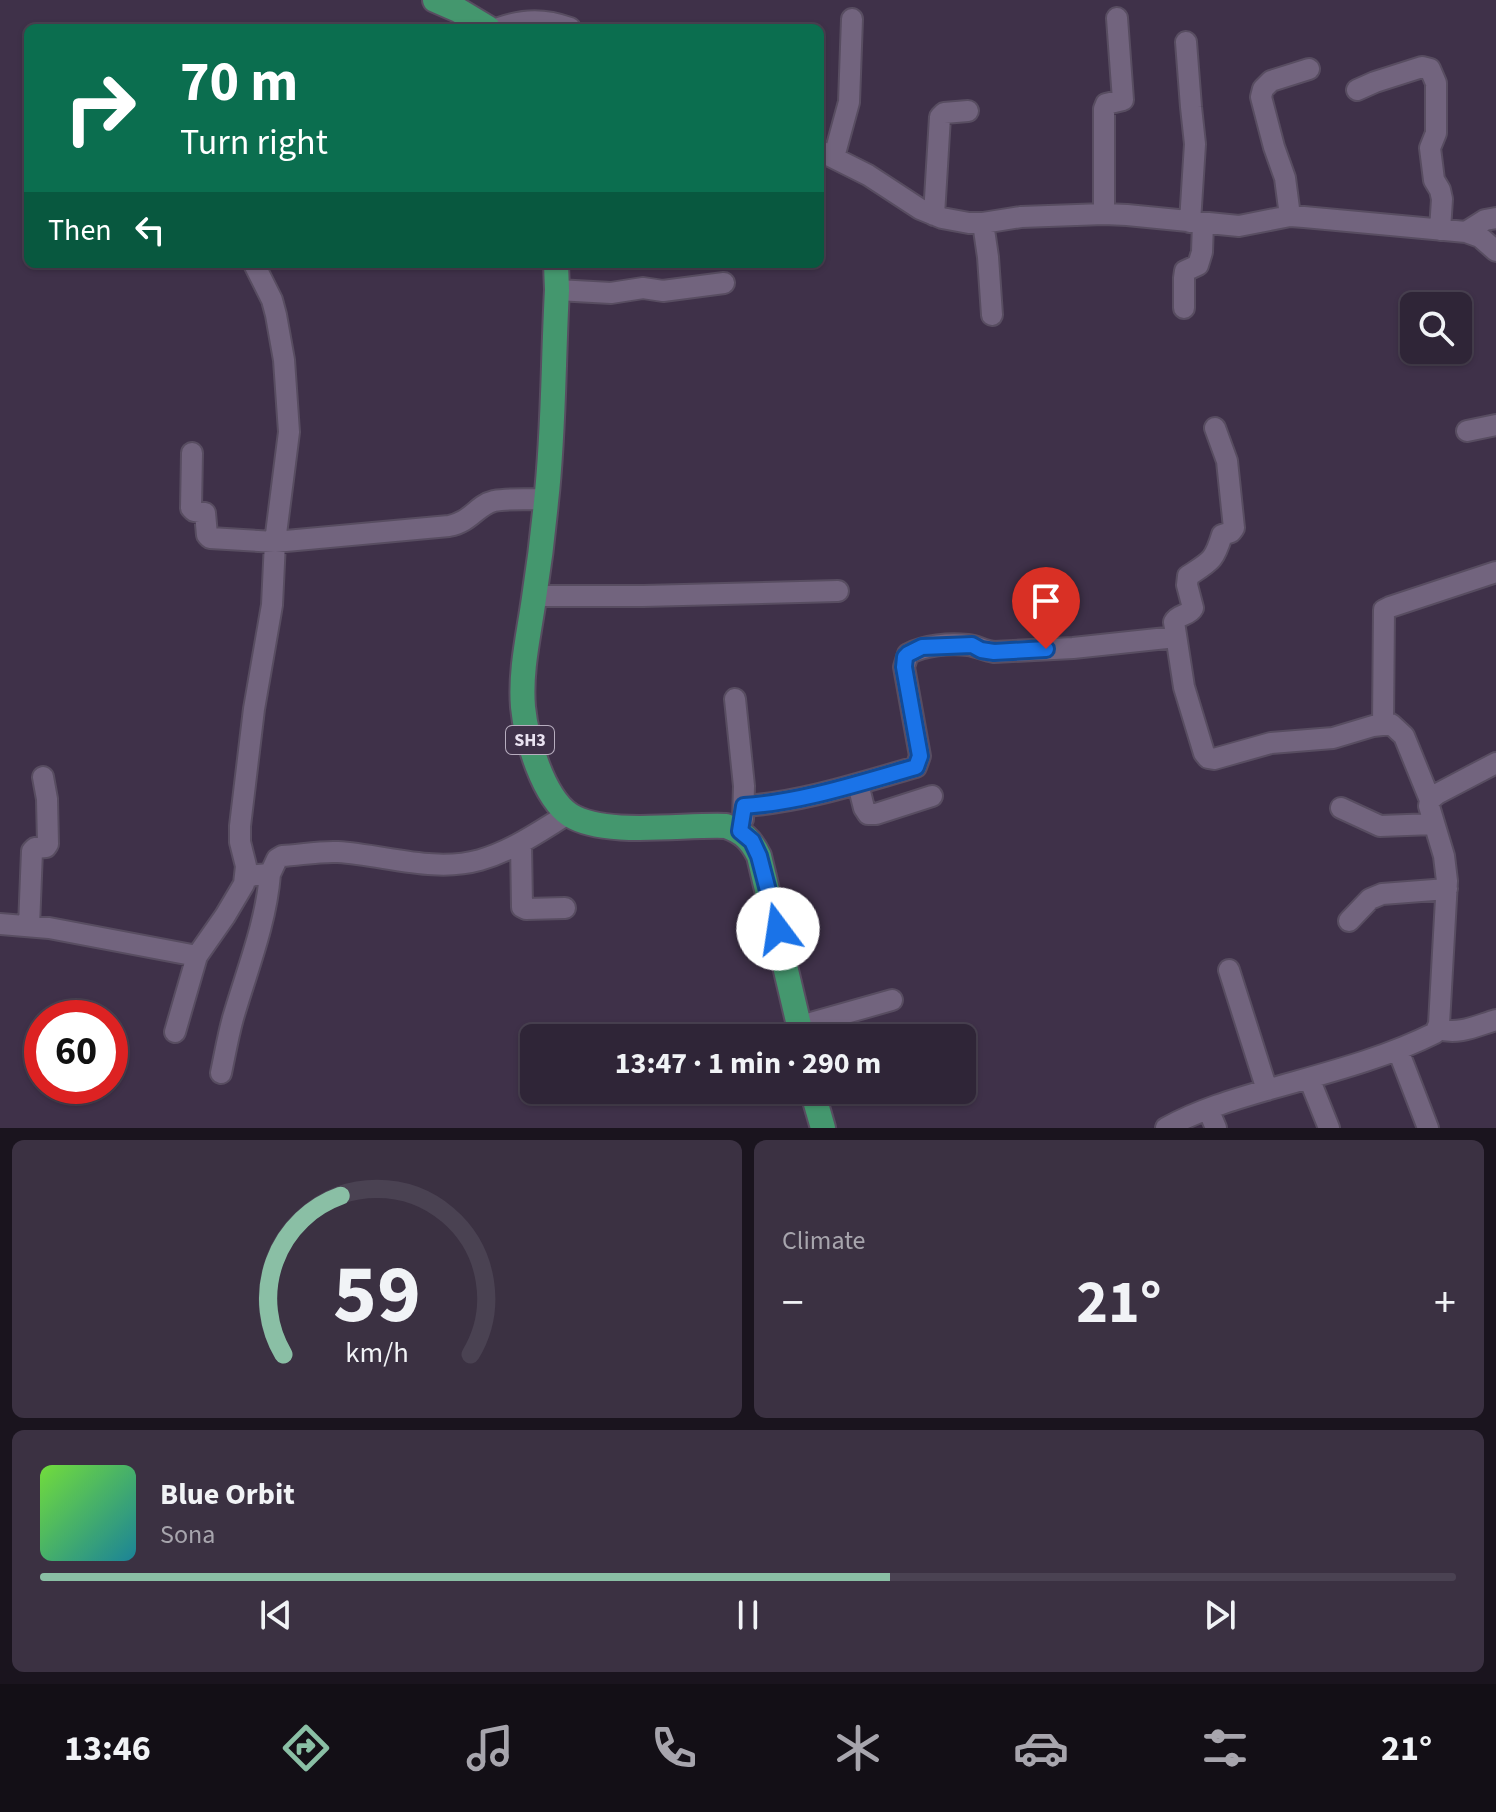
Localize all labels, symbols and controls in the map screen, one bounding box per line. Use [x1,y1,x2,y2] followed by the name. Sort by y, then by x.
[180,43,298,122] text: 70 m
[48,56,152,160] icon: right
[180,117,328,168] text: Turn right
[128,208,172,252] icon: left
[48,209,112,252] text: Then
[1400,292,1472,364] map controls
[1400,292,1472,364] button: search
[1012,567,1080,649] pin
[1024,579,1068,623] icon: arrive
[506,726,554,754] road number: SH3
[736,887,820,971] position arrow
[24,1000,128,1104] speed limit sign: 60
[615,1042,881,1085] text: 13:47 · 1 min · 290 m
[782,1222,866,1259] text: Climate
[333,1236,421,1354] text: 59
[1076,1261,1162,1346] text: 21°
[782,1272,804,1335] text: −
[1434,1272,1456,1335] text: +
[345,1333,409,1373] text: km/h
[160,1473,295,1516] text: Blue Orbit
[160,1516,215,1553] text: Sona
[254,1593,298,1637] icon: previous
[726,1593,770,1637] icon: pause
[1198,1593,1242,1637] icon: next
[278,1720,334,1776] icon: directions
[462,1720,518,1776] icon: music
[646,1720,702,1776] icon: phone
[830,1720,886,1776] icon: climate
[1013,1720,1069,1776] icon: car
[1197,1720,1253,1776] icon: filters
[64,1723,151,1774] text: 13:46
[1381,1723,1432,1774] text: 21°

